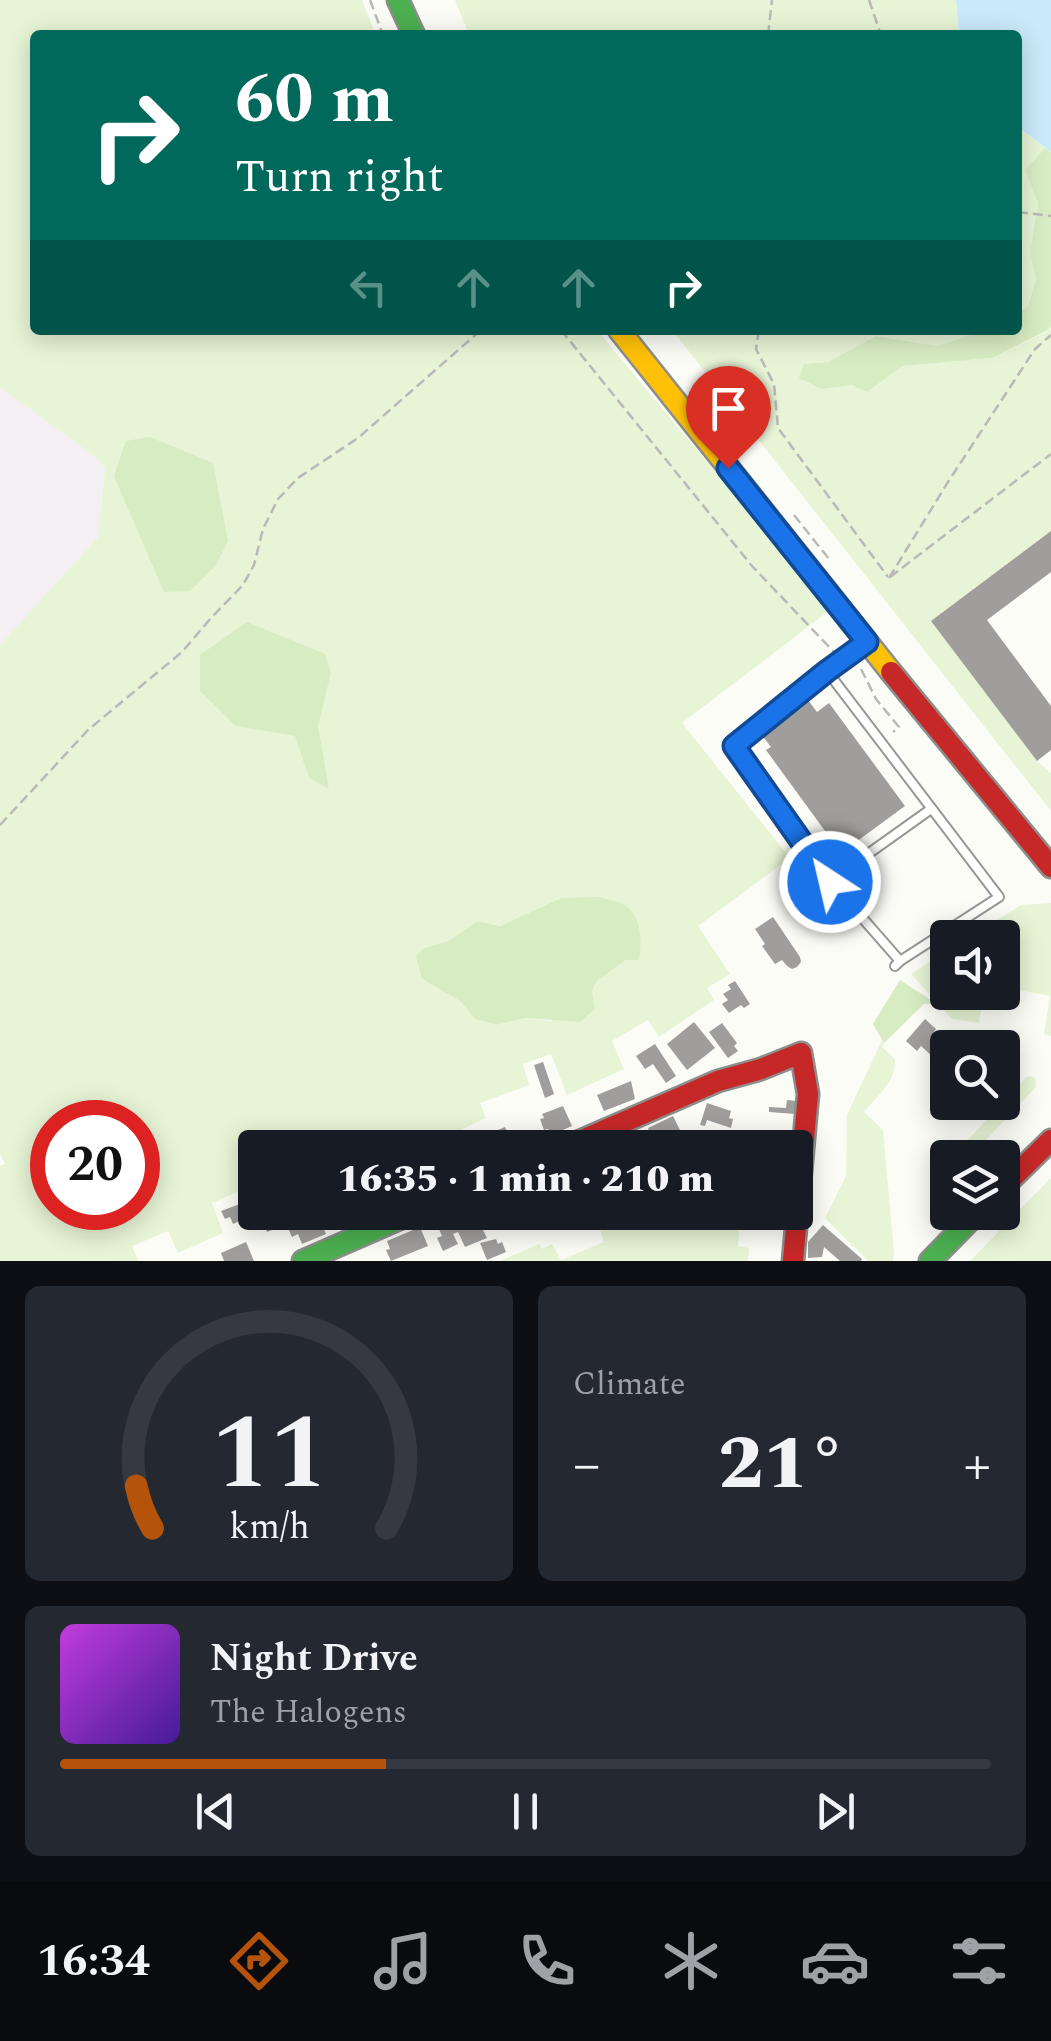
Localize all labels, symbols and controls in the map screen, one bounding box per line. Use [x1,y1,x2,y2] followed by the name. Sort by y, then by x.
[235,47,394,153] text: 60 m
[70,70,200,200] icon: right
[235,143,444,212] text: Turn right
[341,260,396,315] icon: left
[446,260,501,315] icon: ahead
[551,260,606,315] icon: ahead
[656,260,711,315] icon: right
[686,366,771,469] pin
[701,381,756,436] icon: arrive
[778,830,882,934] position arrow
[930,920,1020,1230] map controls
[930,920,1020,1010] button: sound
[930,1030,1020,1120] button: search
[30,1100,160,1230] speed limit sign: 20
[930,1140,1020,1230] button: layers
[337,1151,714,1209] text: 16:35 · 1 min · 210 m
[573,1360,685,1409] text: Climate
[211,1376,327,1534] text: 11
[718,1408,846,1522] text: 21°
[573,1424,601,1507] text: −
[963,1424,991,1507] text: +
[229,1500,309,1555] text: km/h
[210,1630,418,1688] text: Night Drive
[210,1688,407,1737] text: The Halogens
[188,1784,243,1839] icon: previous
[498,1784,553,1839] icon: pause
[808,1784,863,1839] icon: next
[224,1926,294,1996] icon: directions
[368,1926,438,1996] icon: music
[512,1926,582,1996] icon: phone
[656,1926,726,1996] icon: climate
[800,1926,870,1996] icon: car
[944,1926,1014,1996] icon: filters
[37,1927,150,1996] text: 16:34

